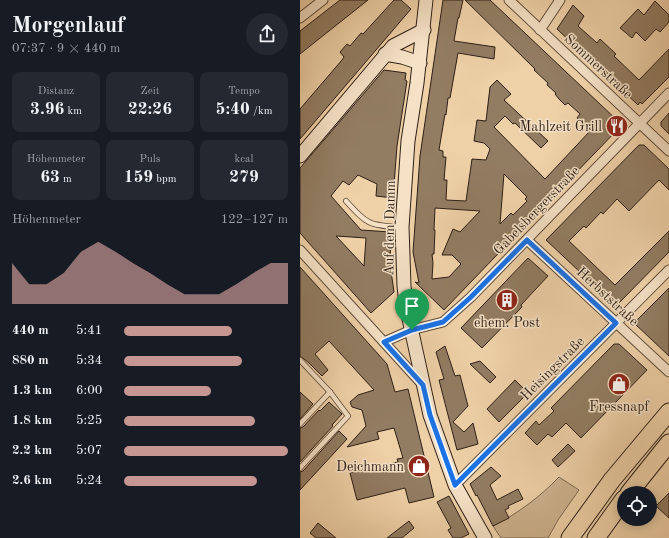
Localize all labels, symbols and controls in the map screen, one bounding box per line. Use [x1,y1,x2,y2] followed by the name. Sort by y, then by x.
[246,13,288,55] button: share
[12,15,125,37] text: Morgenlauf
[562,32,635,102] street label: Sommerstraße
[12,42,120,55] text: 07:37 · 9 × 440 m
[38,86,74,97] text: Distanz
[140,86,160,97] text: Zeit
[228,86,260,97] text: Tempo
[30,101,64,118] text: 3.96
[128,101,172,118] text: 22:26
[216,101,250,118] text: 5:40
[64,106,82,117] text: km
[250,106,272,117] text: /km
[604,113,630,139] restaurant icon: Mahlzeit Grill
[520,120,602,134] place label: Mahlzeit Grill
[27,154,85,165] text: Höhenmeter
[139,154,161,165] text: Puls
[235,154,253,165] text: kcal
[491,164,582,258] street label: Gabelsbergerstraße
[40,169,60,186] text: 63
[124,169,153,186] text: 159
[229,169,259,186] text: 279
[60,174,72,185] text: m
[153,174,176,185] text: bpm
[382,180,398,276] street label: Auf dem Damm
[12,213,81,226] text: Höhenmeter
[221,213,288,226] text: 122–127 m
[574,265,641,329] street label: Herbststraße
[494,287,520,313] building icon: ehem. Post
[395,289,429,330] pin
[401,295,423,317] icon: arrive
[474,316,540,330] place label: ehem. Post
[12,324,49,337] text: 440 m
[76,324,102,337] text: 5:41
[518,334,587,403] street label: Heisingstraße
[12,354,49,367] text: 880 m
[76,354,102,367] text: 5:34
[606,371,632,397] shop icon: Fressnapf
[12,384,52,397] text: 1.3 km
[76,384,102,397] text: 6:00
[589,400,650,414] place label: Fressnapf
[12,414,52,427] text: 1.8 km
[76,414,102,427] text: 5:25
[12,444,52,457] text: 2.2 km
[76,444,102,457] text: 5:07
[406,453,432,479] shop icon: Deichmann
[336,460,404,474] place label: Deichmann
[12,474,52,487] text: 2.6 km
[76,474,102,487] text: 5:24
[617,486,657,526] map controls
[617,486,657,526] button: locate

